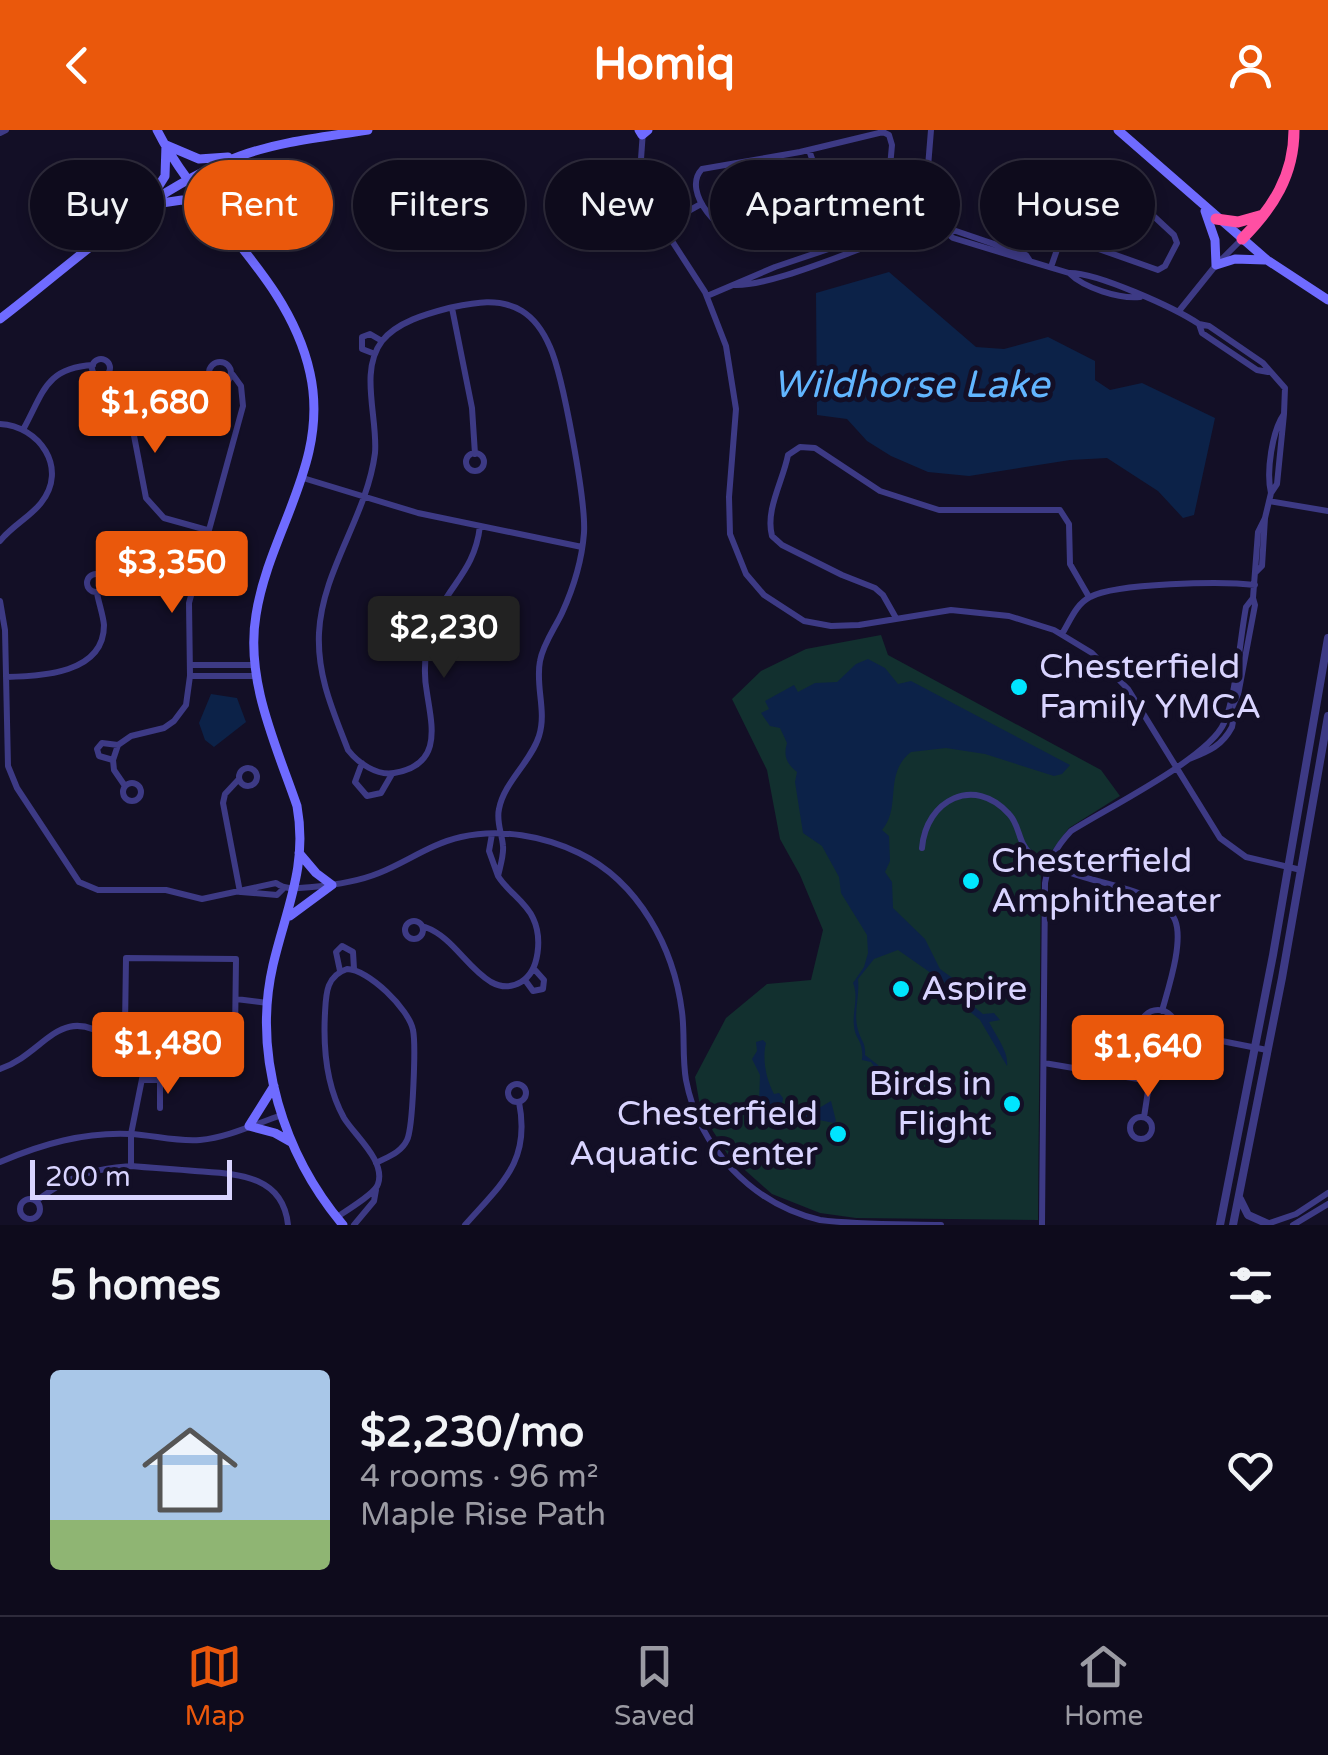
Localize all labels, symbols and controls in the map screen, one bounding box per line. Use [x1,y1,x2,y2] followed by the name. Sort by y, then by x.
[50,38,105,93] icon: back
[593,38,735,92] text: Homiq
[1223,38,1278,93] icon: person
[30,160,164,250] chip: Buy
[184,160,333,250] chip: Rent
[353,160,525,250] chip: Filters
[545,160,690,250] chip: New
[710,160,960,250] chip: Apartment
[980,160,1155,250] chip: House
[773,362,1052,408] water label: Wildhorse Lake
[74,371,236,456] pin: $1,680
[101,384,209,422] text: $1,680
[91,531,253,616] pin: $3,350
[118,544,226,582] text: $3,350
[363,596,525,681] pin: $2,230
[390,609,498,647] text: $2,230
[1039,646,1261,728] place label: Chesterfield Family YMCA
[1008,676,1030,698] marker: Chesterfield Family YMCA
[991,840,1222,922] place label: Chesterfield Amphitheater
[960,870,982,892] marker: Chesterfield Amphitheater
[921,968,1027,1010] place label: Aspire
[890,978,912,1000] marker: Aspire
[87,1012,249,1097] pin: $1,480
[1067,1015,1229,1100] pin: $1,640
[114,1025,222,1063] text: $1,480
[1094,1028,1202,1066] text: $1,640
[868,1063,992,1145] place label: Birds in Flight
[569,1093,819,1175] place label: Chesterfield Aquatic Center
[1001,1093,1023,1115] marker: Birds in Flight
[827,1123,849,1145] marker: Chesterfield Aquatic Center
[30,1155,232,1200] scale bar
[45,1160,131,1194] text: 200 m
[1223,1258,1278,1313] icon: filters
[50,1260,221,1311] text: 5 homes
[360,1407,584,1458] text: $2,230/mo
[130,1410,250,1530] icon: home
[1223,1443,1278,1498] icon: heart
[360,1458,599,1496] text: 4 rooms · 96 m²
[360,1496,606,1534] text: Maple Rise Path
[185,1639,245,1733] tab: Map
[614,1639,695,1733] tab: Saved
[1064,1639,1143,1733] tab: Home

